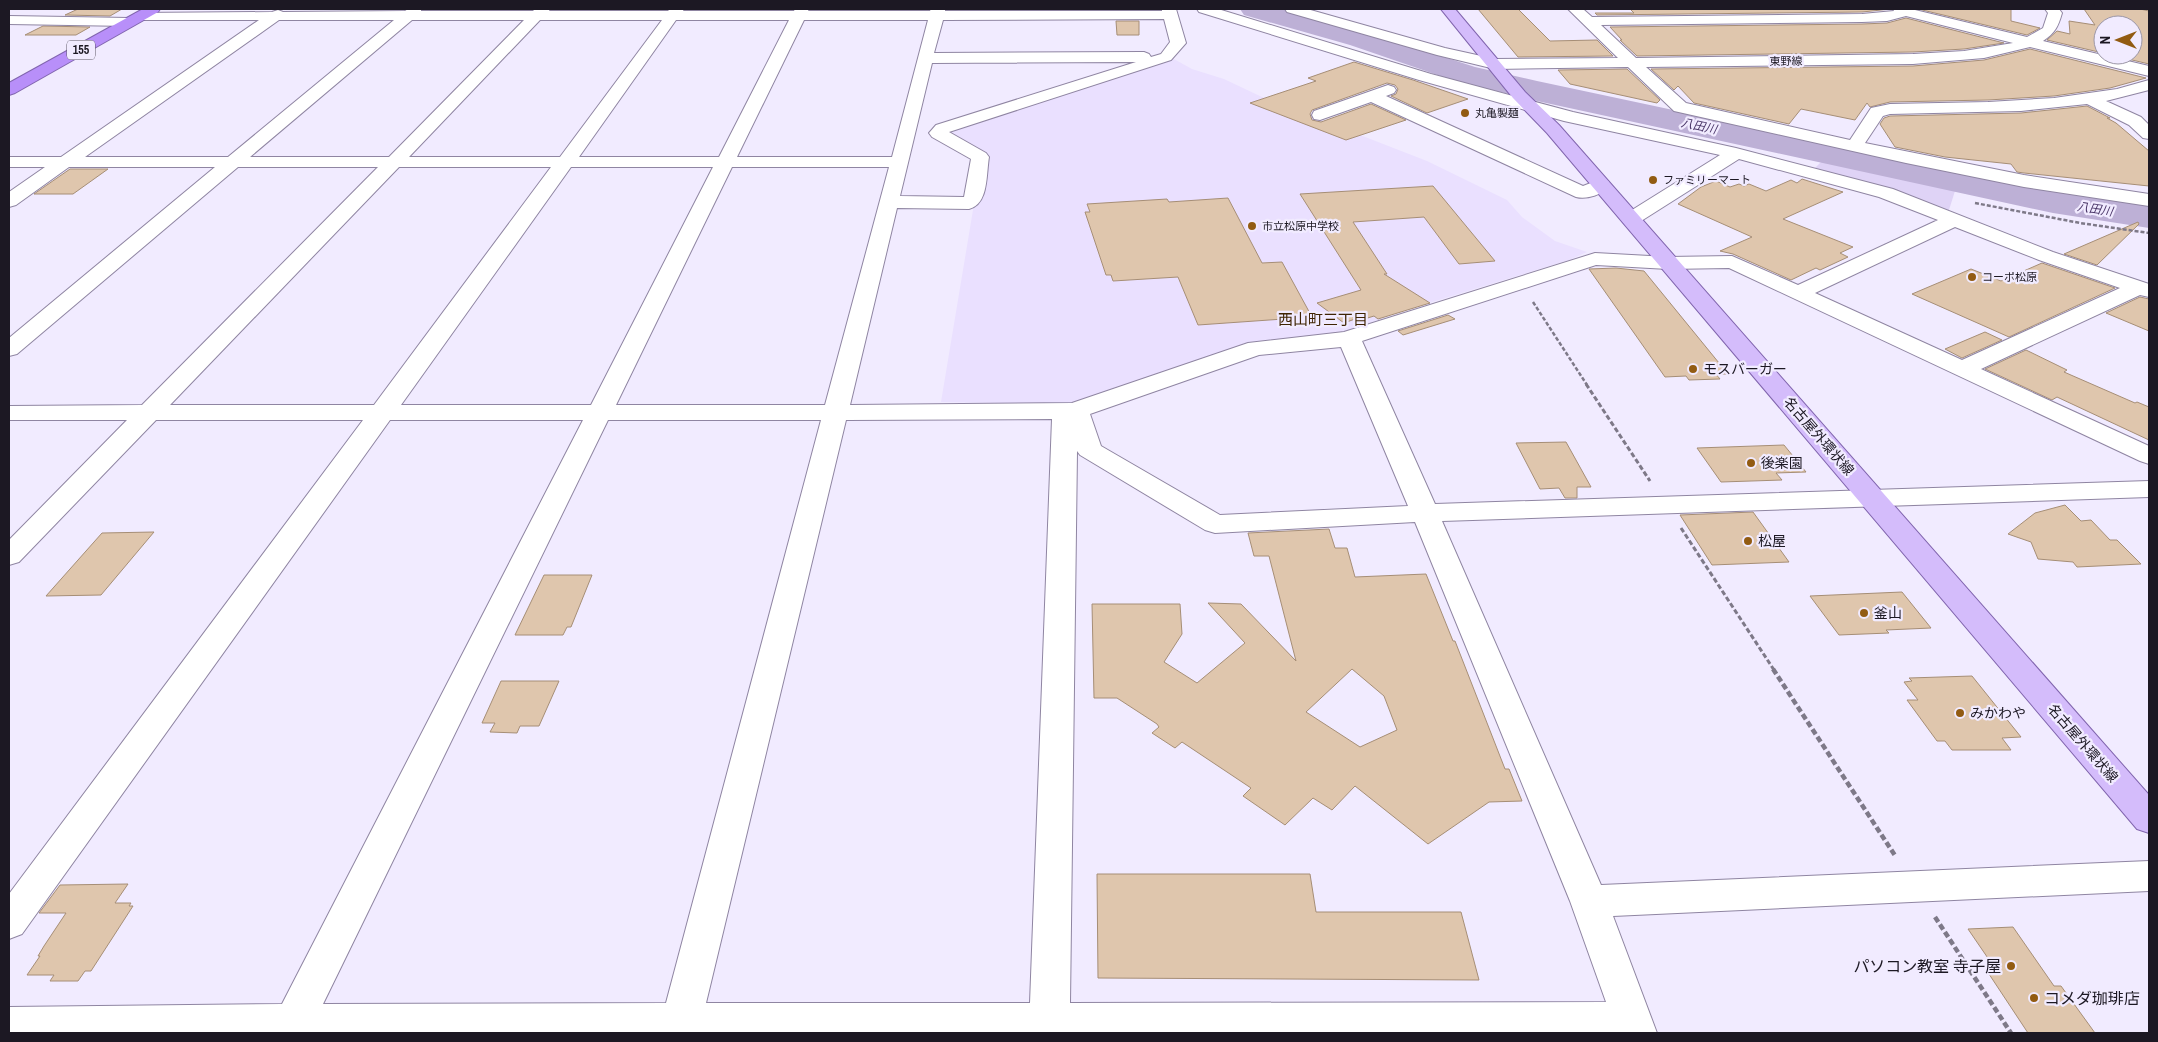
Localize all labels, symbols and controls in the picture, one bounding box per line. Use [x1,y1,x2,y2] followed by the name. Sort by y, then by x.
[2093,15,2143,65] north arrow
[2096,36,2114,44] text: N
[67,40,95,60] road number: 155
[1769,54,1803,68] street label: 東野線
[1475,106,1519,120] place label: 丸亀製麺
[1459,107,1471,119] marker: 丸亀製麺
[1680,114,1720,138] water label: 八田川
[1663,173,1751,187] place label: ファミリーマート
[1647,174,1659,186] marker: ファミリーマート
[2076,198,2116,220] water label: 八田川
[1262,219,1339,233] place label: 市立松原中学校
[1246,220,1258,232] marker: 市立松原中学校
[1982,270,2037,284] place label: コーポ松原
[1966,271,1978,283] marker: コーポ松原
[1278,309,1368,330] district label: 西山町三丁目
[1703,360,1787,378] place label: モスバーガー
[1687,363,1699,375] marker: モスバーガー
[1780,393,1858,479] street label: 名古屋外環状線
[1761,454,1803,472] place label: 後楽園
[1745,457,1757,469] marker: 後楽園
[1758,532,1786,550] place label: 松屋
[1742,535,1754,547] marker: 松屋
[1874,604,1902,622] place label: 釜山
[1858,607,1870,619] marker: 釜山
[2044,700,2122,786] street label: 名古屋外環状線
[1970,704,2026,722] place label: みかわや
[1954,707,1966,719] marker: みかわや
[1853,955,2001,977] place label: パソコン教室 寺子屋
[2005,960,2017,972] marker: パソコン教室 寺子屋
[2044,987,2140,1009] place label: コメダ珈琲店
[2028,992,2040,1004] marker: コメダ珈琲店

